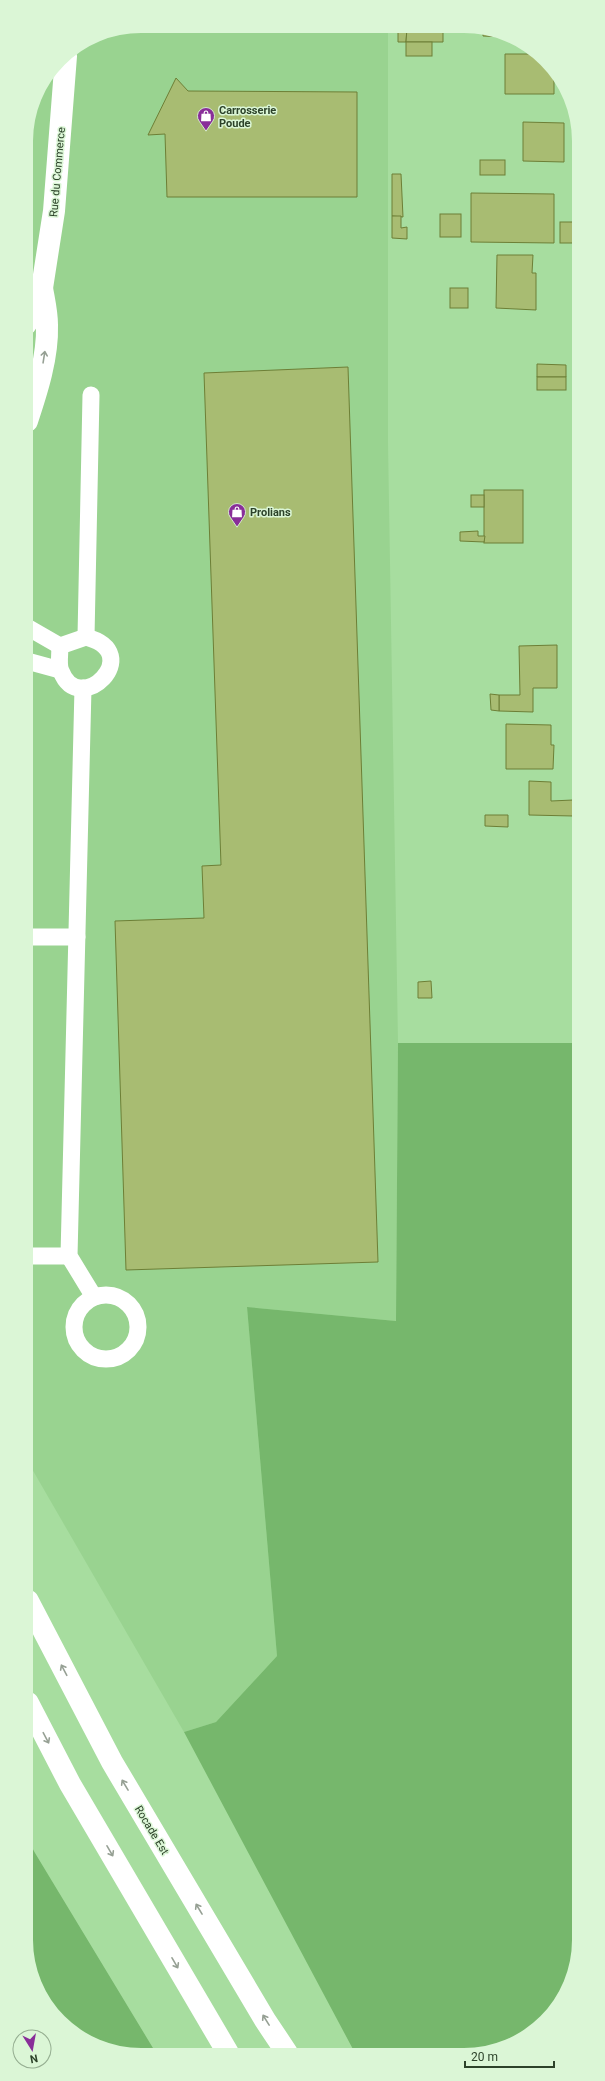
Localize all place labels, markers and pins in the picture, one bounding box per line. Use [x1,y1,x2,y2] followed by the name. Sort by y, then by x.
[219,104,276,130] place label: Carrosserie Poude
[196,106,216,131] shop icon: Carrosserie Poude
[227,502,247,527] shop icon: Prolians
[250,506,291,519] place label: Prolians

